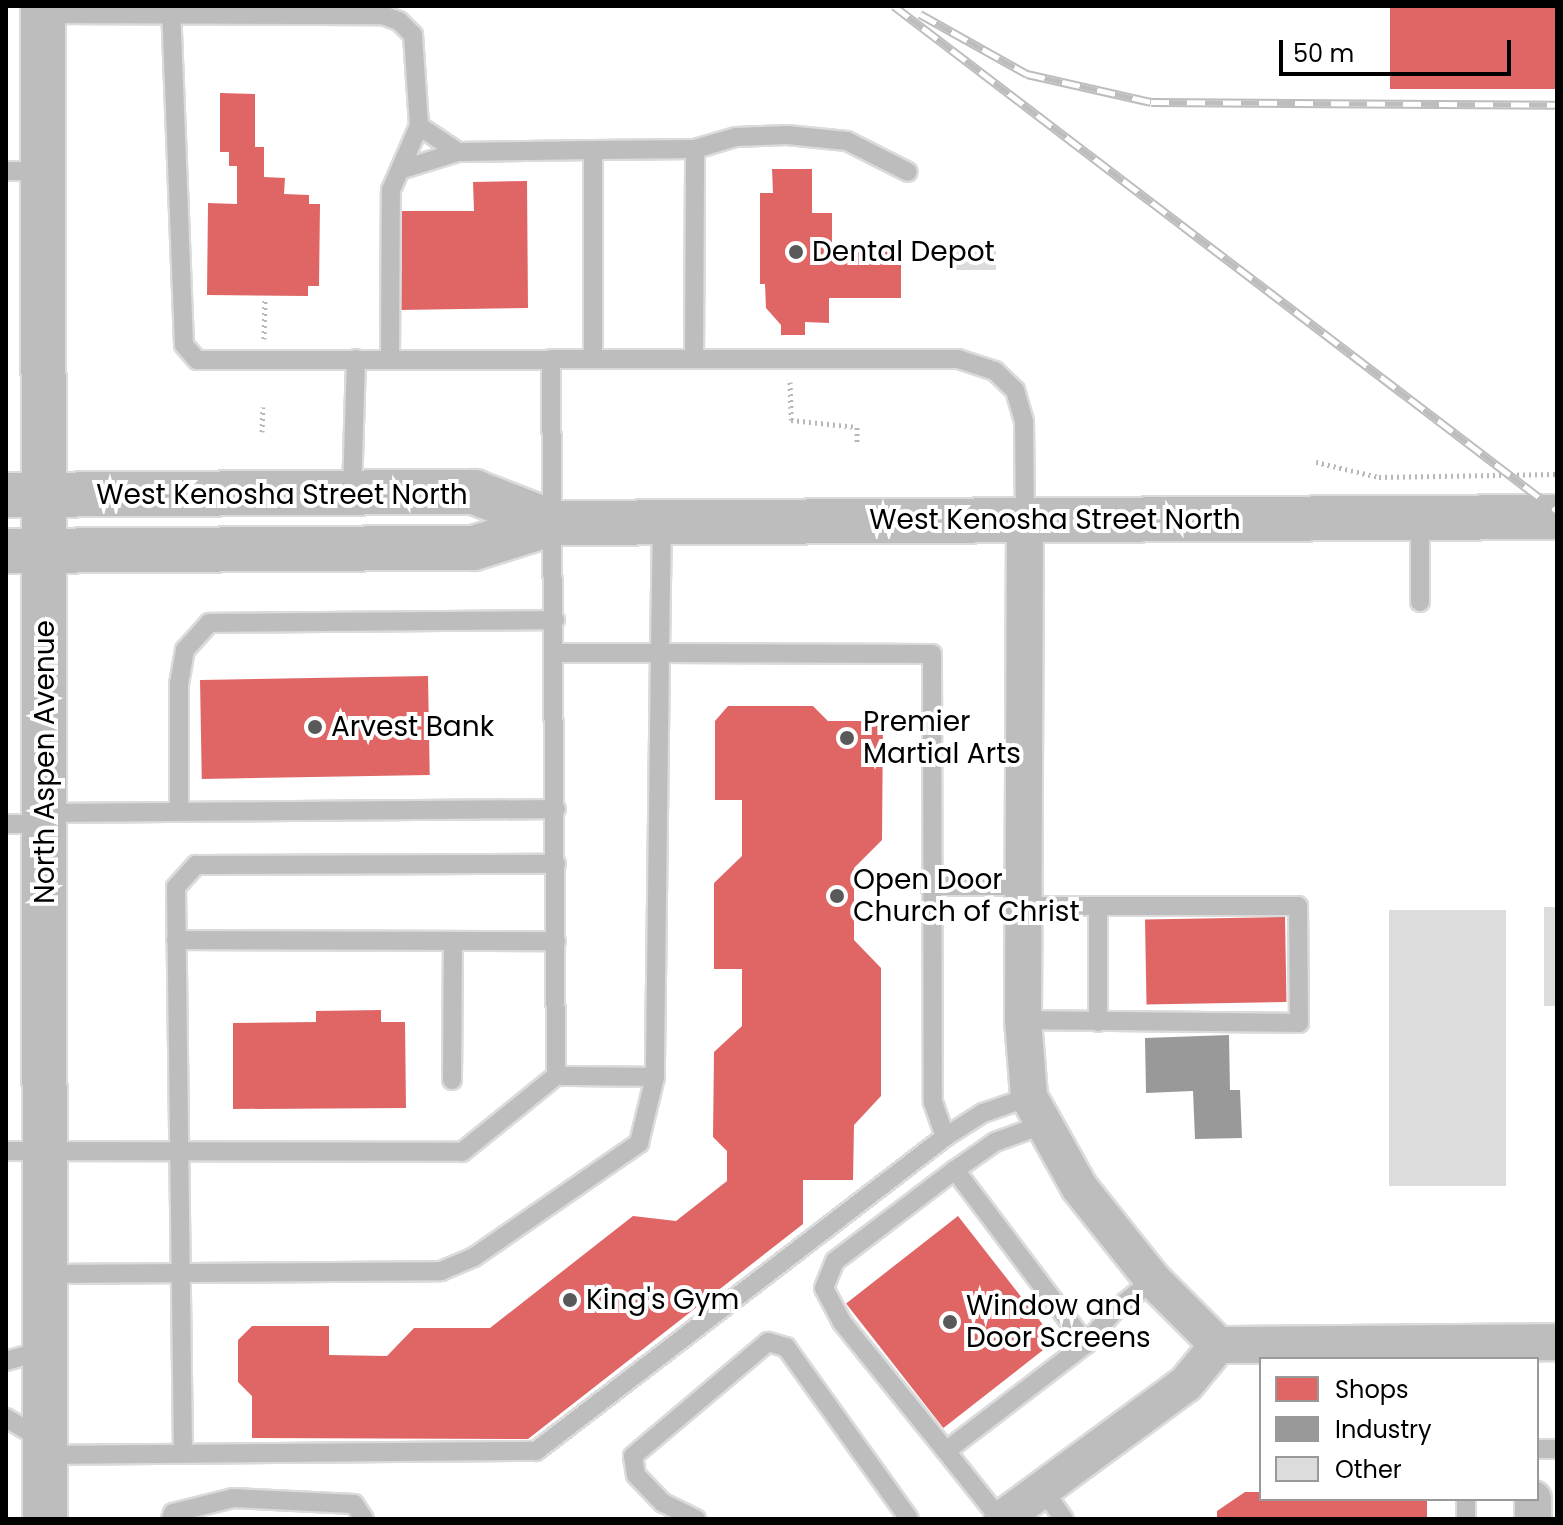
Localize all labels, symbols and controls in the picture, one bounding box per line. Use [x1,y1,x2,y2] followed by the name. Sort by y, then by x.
[1283,24,1515,74] scale bar
[1293,37,1354,70] text: 50 m
[812,235,995,269] place label: Dental Depot
[787,243,805,261] marker: Dental Depot
[96,478,468,512] street label: West Kenosha Street North
[869,503,1241,537] street label: West Kenosha Street North
[28,620,62,904] street label: North Aspen Avenue
[863,705,1021,771] place label: Premier Martial Arts
[331,710,494,744] place label: Arvest Bank
[306,718,324,736] marker: Arvest Bank
[838,729,856,747] marker: Premier Martial Arts
[853,863,1080,929] place label: Open Door Church of Christ
[828,887,846,905] marker: Open Door Church of Christ
[586,1283,739,1317] place label: King's Gym
[966,1289,1151,1355] place label: Window and Door Screens
[561,1291,579,1309] marker: King's Gym
[941,1313,959,1331] marker: Window and Door Screens
[1259,1357,1539,1501] legend
[1335,1373,1409,1406] text: Shops
[1335,1413,1432,1446] text: Industry
[1335,1453,1402,1486] text: Other

